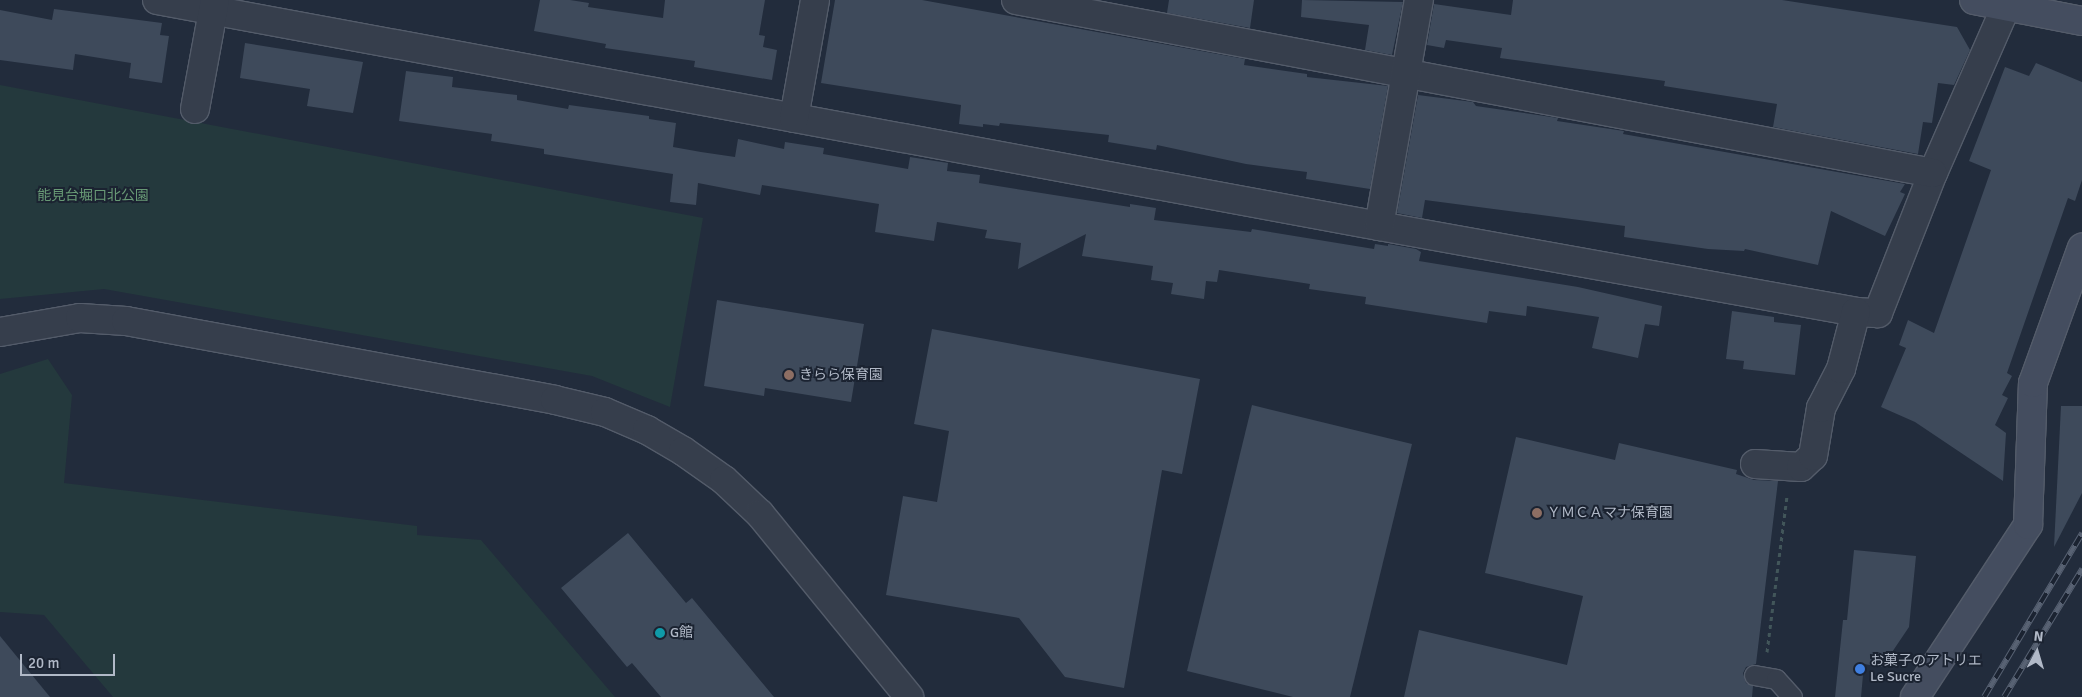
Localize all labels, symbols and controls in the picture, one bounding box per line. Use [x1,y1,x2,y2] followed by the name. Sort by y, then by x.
[37,188,149,204] park label: 能見台堀口北公園
[799,367,883,383] place label: きらら保育園
[783,369,795,381] marker: きらら保育園
[1547,505,1673,521] place label: ＹＭＣＡマナ保育園
[1531,507,1543,519] marker: ＹＭＣＡマナ保育園
[670,625,693,641] place label: G館
[654,627,666,639] marker: G館
[2012,627,2062,677] north arrow
[2033,628,2044,646] text: N
[22,644,118,676] scale bar
[1870,653,1982,686] place label: お菓子のアトリエ Le Sucre
[28,654,59,672] text: 20 m
[1854,663,1866,675] marker: お菓子のアトリエ Le Sucre

